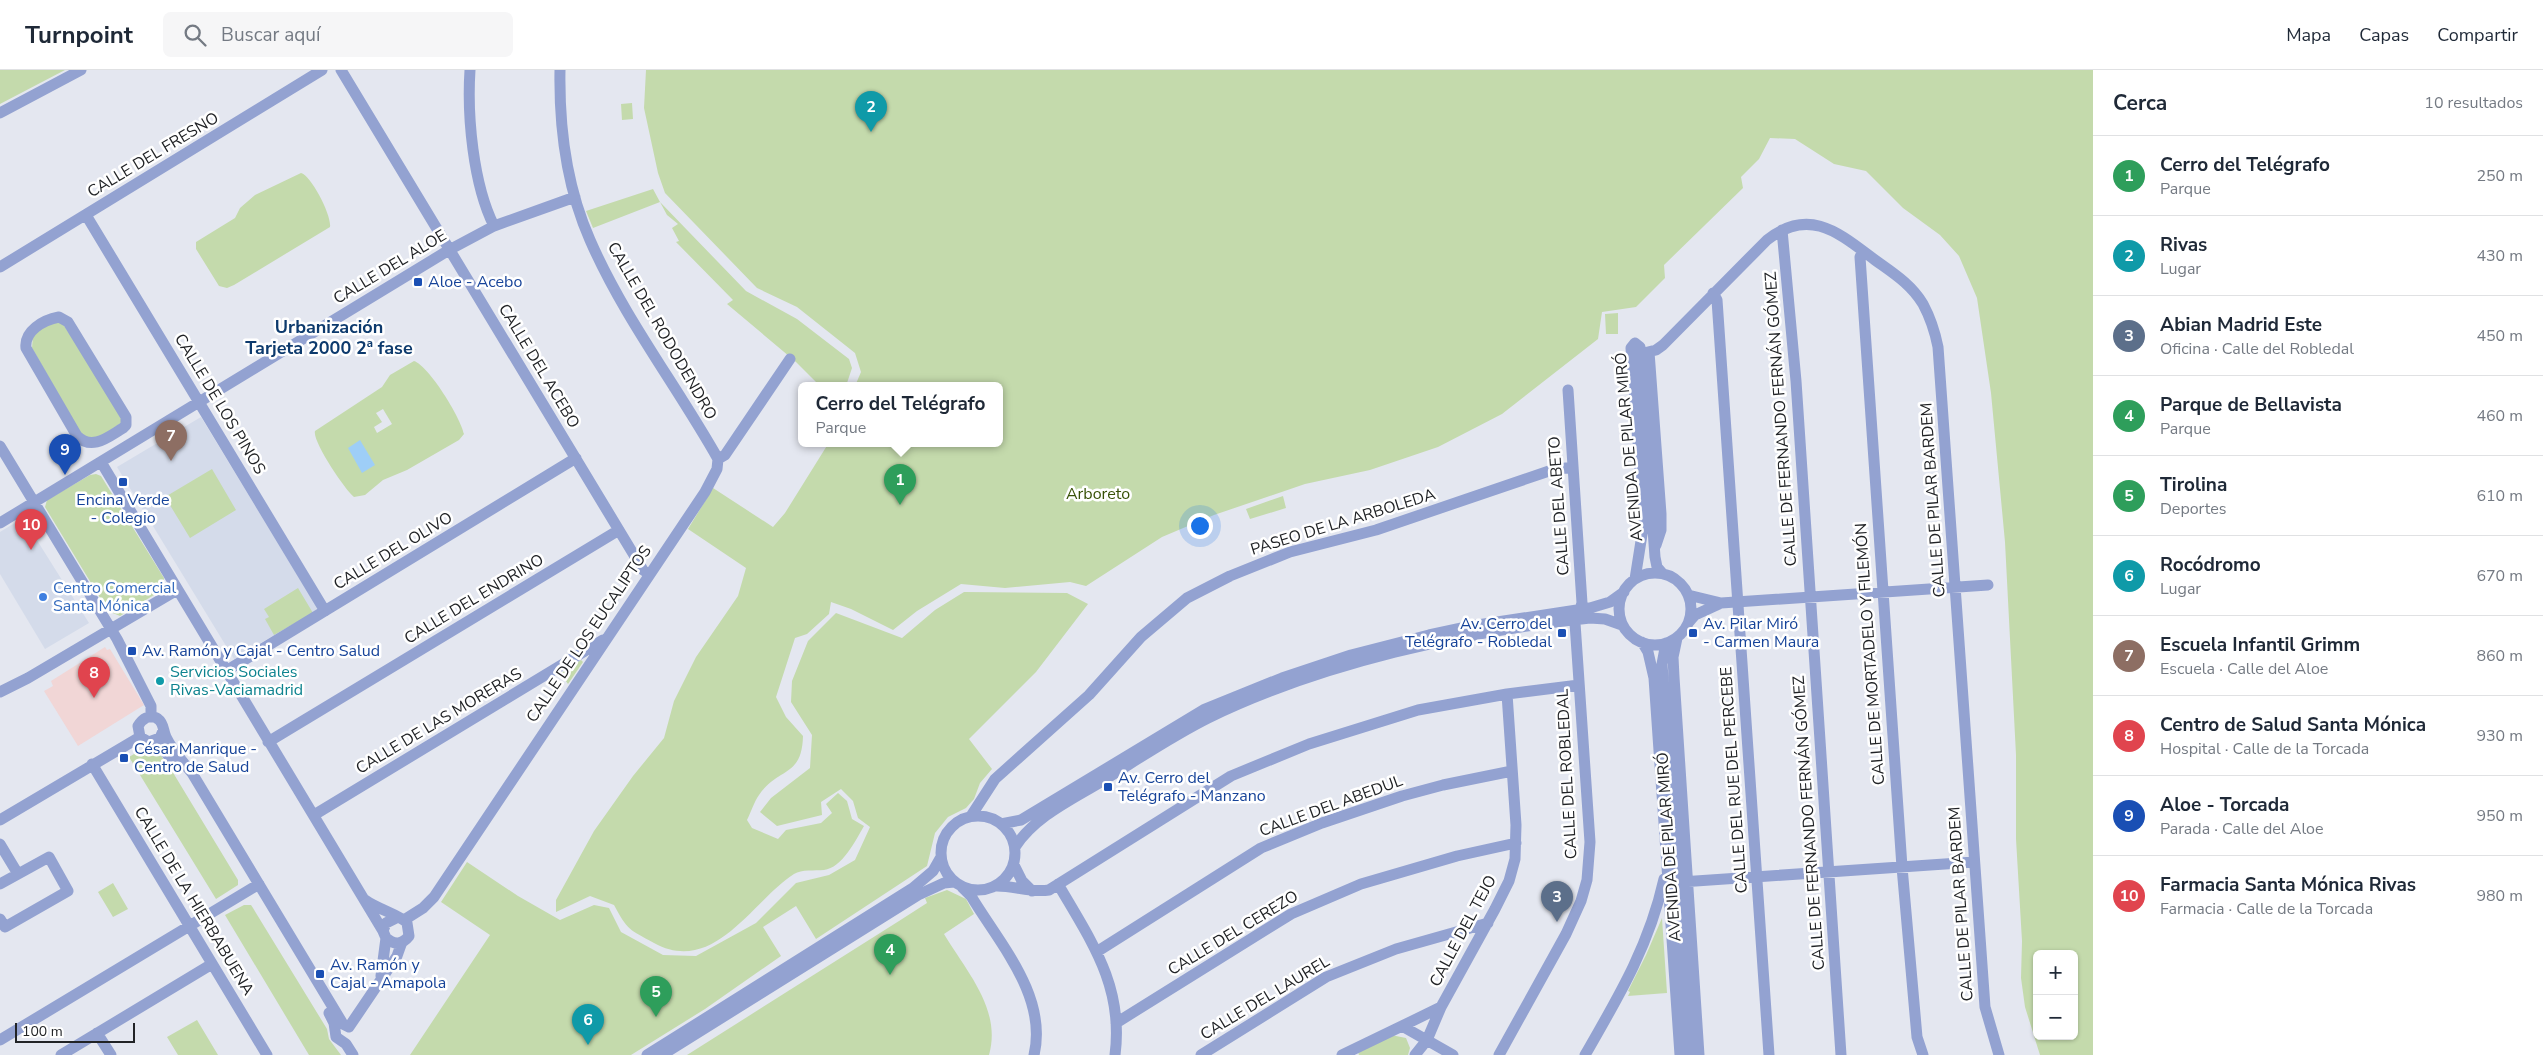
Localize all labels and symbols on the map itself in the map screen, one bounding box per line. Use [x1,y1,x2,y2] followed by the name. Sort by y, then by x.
[855,91,887,132] pin: 2
[83,107,223,203] street label: CALLE DEL FRESNO
[329,225,451,309] street label: CALLE DEL ALOE
[602,238,722,424] street label: CALLE DEL RODODENDRO
[1760,270,1802,567] street label: CALLE DE FERNANDO FERNÁN GÓMEZ
[428,271,522,293] place label: Aloe - Acebo
[412,276,424,288] marker: Aloe - Acebo
[493,300,585,432] street label: CALLE DEL ACEBO
[245,315,413,360] district label: Urbanización Tarjeta 2000 2ª fase
[169,329,271,479] street label: CALLE DE LOS PINOS
[1610,352,1648,542] street label: AVENIDA DE PILAR MIRÓ
[1915,402,1951,598] street label: CALLE DE PILAR BARDEM
[155,420,187,461] pin: 7
[49,434,81,475] pin: 9
[1543,436,1575,576] street label: CALLE DEL ABETO
[884,464,916,505] pin: 1
[117,476,129,488] marker: Encina Verde - Colegio
[1066,483,1130,505] park label: Arboreto
[1248,483,1438,561] street label: PASEO DE LA ARBOLEDA
[76,489,170,529] place label: Encina Verde - Colegio
[329,507,457,595] street label: CALLE DEL OLIVO
[15,509,47,550] pin: 10
[1187,513,1213,539] your location
[1850,522,1890,786] street label: CALLE DE MORTADELO Y FILEMÓN
[521,541,657,727] street label: CALLE DE LOS EUCALIPTOS
[400,549,548,649] street label: CALLE DEL ENDRINO
[53,577,177,617] place label: Centro Comercial Santa Mónica
[37,591,49,603] marker: Centro Comercial Santa Mónica
[1405,613,1552,653] place label: Av. Cerro del Telégrafo - Robledal
[1703,613,1819,653] place label: Av. Pilar Miró - Carmen Maura
[1556,627,1568,639] marker: Av. Cerro del Telégrafo - Robledal
[1687,627,1699,639] marker: Av. Pilar Miró - Carmen Maura
[142,640,380,662] place label: Av. Ramón y Cajal - Centro Salud
[126,645,138,657] marker: Av. Ramón y Cajal - Centro Salud
[78,657,110,698] pin: 8
[170,661,303,701] place label: Servicios Sociales Rivas-Vaciamadrid
[352,663,526,779] street label: CALLE DE LAS MORERAS
[1715,666,1753,894] street label: CALLE DEL RUE DEL PERCEBE
[1788,674,1830,971] street label: CALLE DE FERNANDO FERNÁN GÓMEZ
[154,675,166,687] marker: Servicios Sociales Rivas-Vaciamadrid
[1552,688,1582,860] street label: CALLE DEL ROBLEDAL
[134,738,257,778] place label: César Manrique - Centro de Salud
[118,752,130,764] marker: César Manrique - Centro de Salud
[1651,752,1687,942] street label: AVENIDA DE PILAR MIRÓ
[1118,767,1266,807] place label: Av. Cerro del Telégrafo - Manzano
[1256,770,1406,842] street label: CALLE DEL ABEDUL
[1102,781,1114,793] marker: Av. Cerro del Telégrafo - Manzano
[129,803,259,1000] street label: CALLE DE LA HIERBABUENA
[1943,806,1979,1002] street label: CALLE DE PILAR BARDEM
[1424,871,1502,991] street label: CALLE DEL TEJO
[1541,881,1573,922] pin: 3
[1164,885,1302,981] street label: CALLE DEL CEREZO
[874,934,906,975] pin: 4
[1196,950,1334,1045] street label: CALLE DEL LAUREL
[330,954,446,994] place label: Av. Ramón y Cajal - Amapola
[314,968,326,980] marker: Av. Ramón y Cajal - Amapola
[640,976,672,1017] pin: 5
[572,1004,604,1045] pin: 6
[15,1020,135,1043] scale bar

